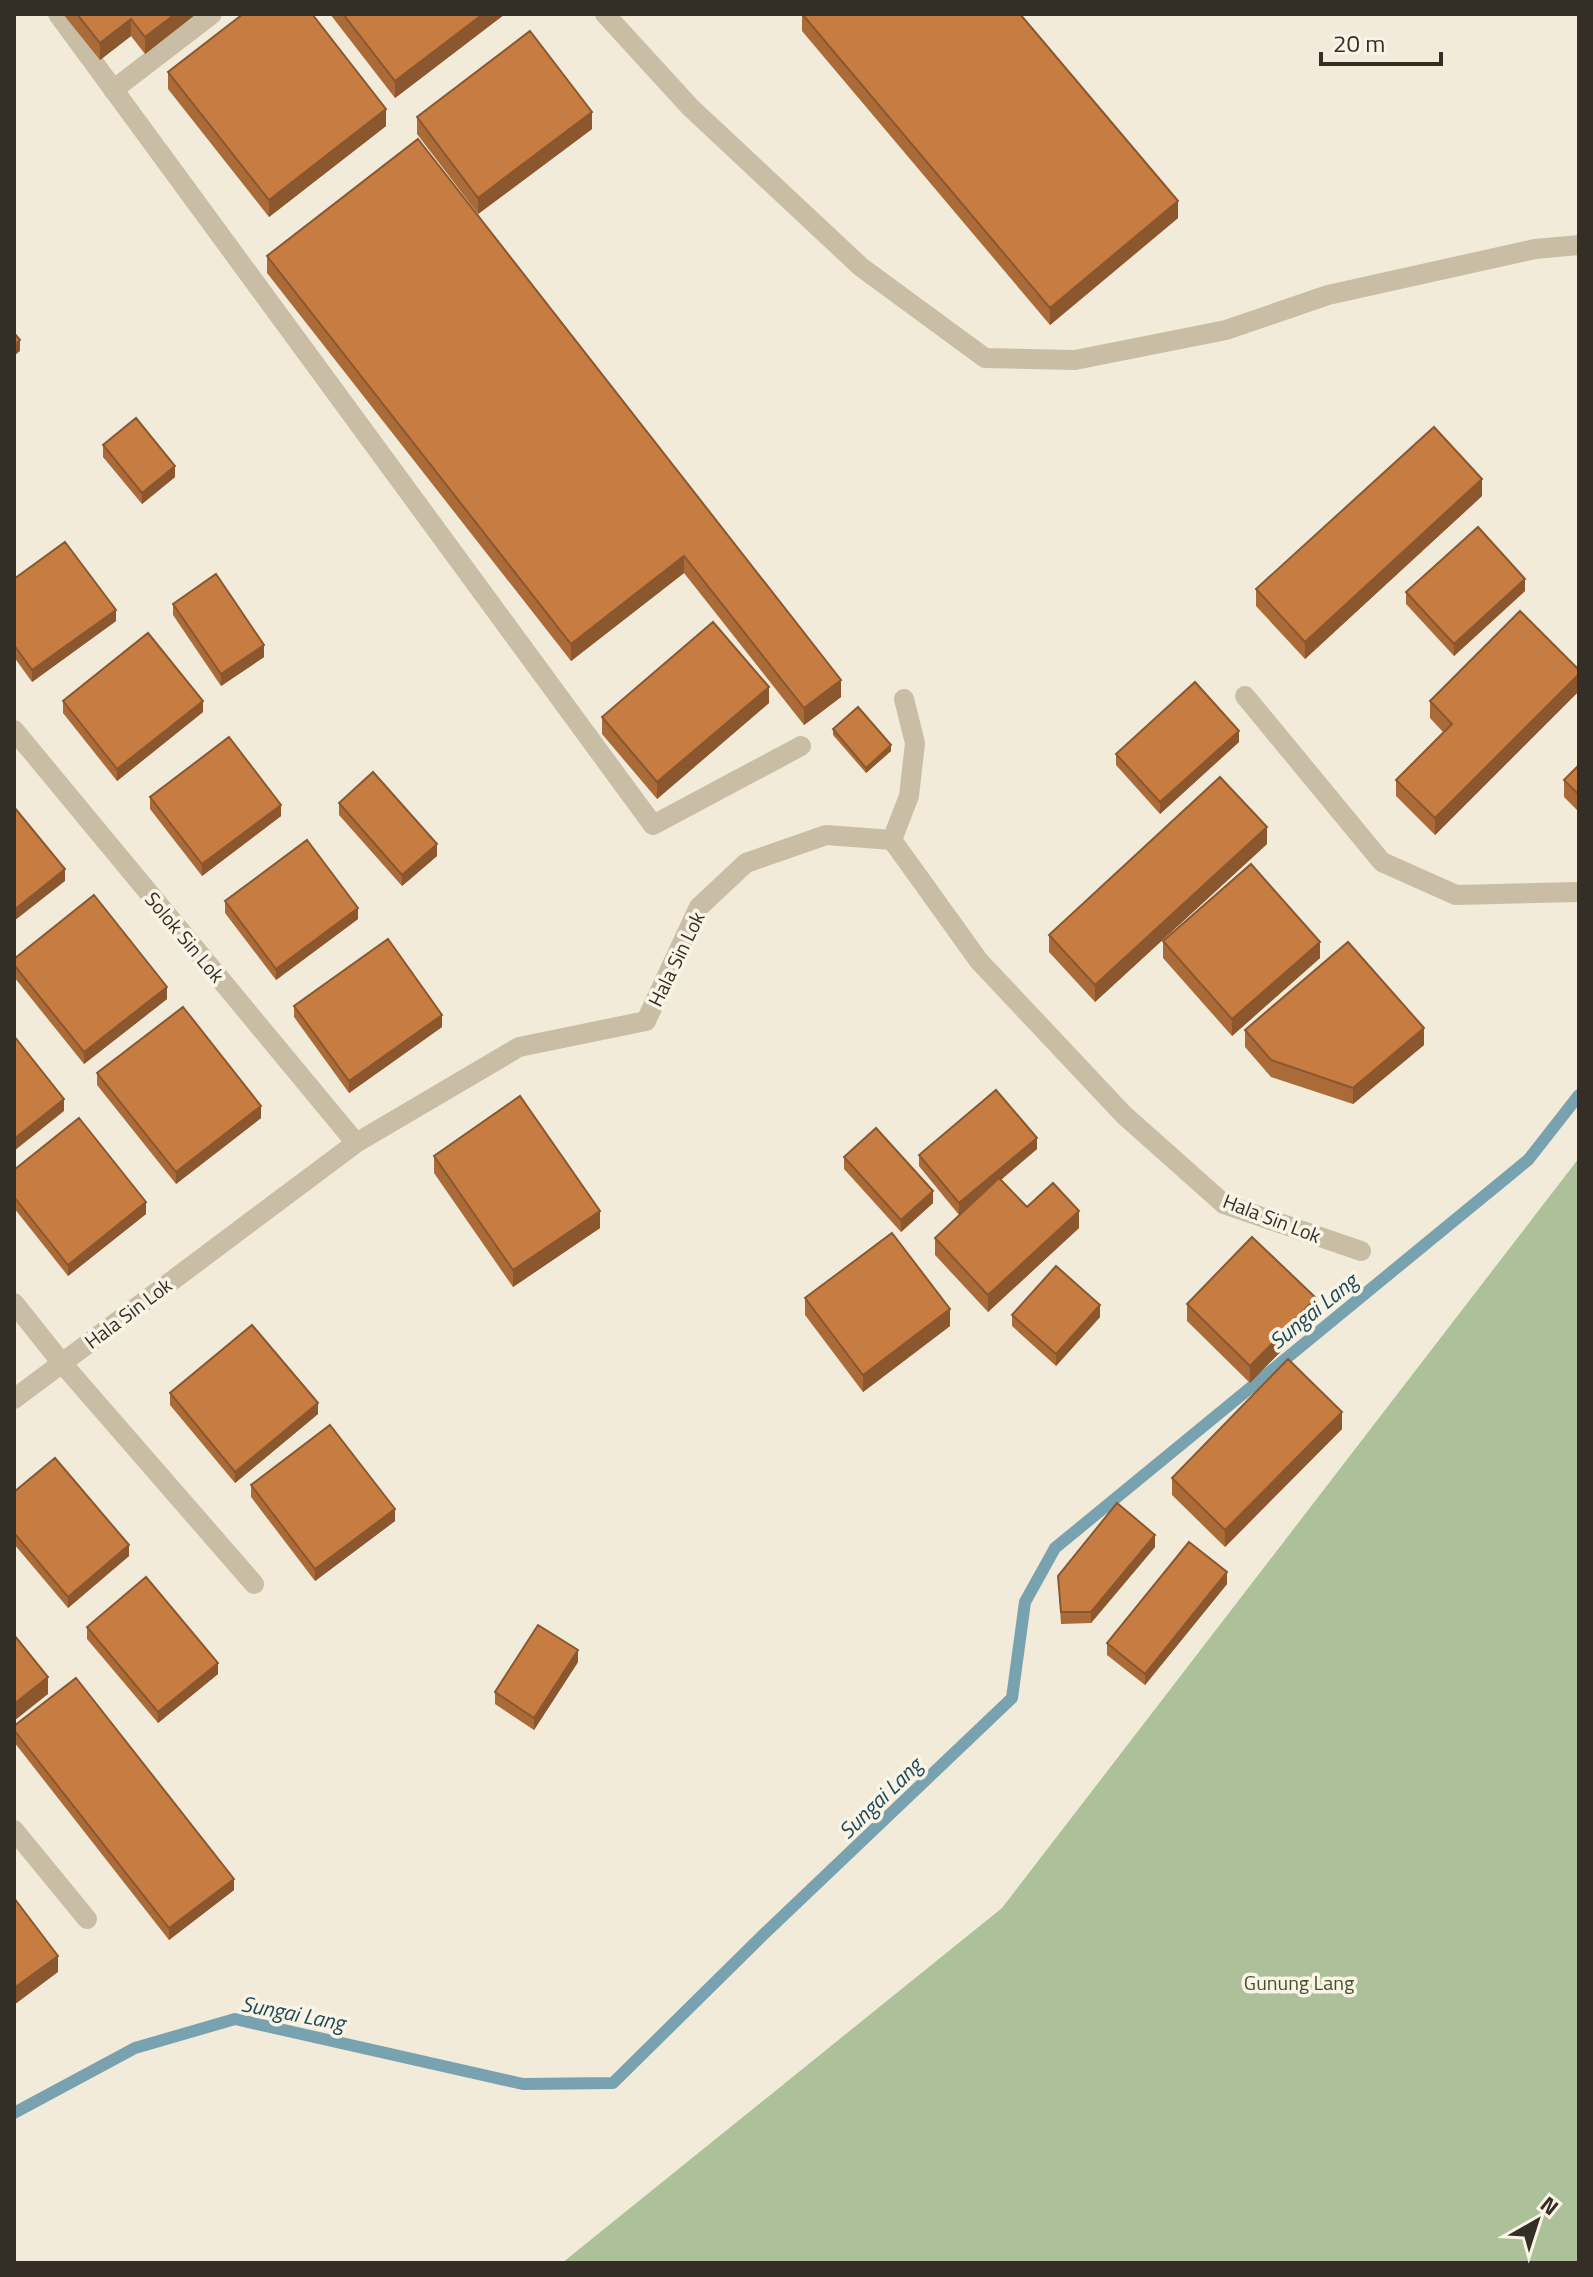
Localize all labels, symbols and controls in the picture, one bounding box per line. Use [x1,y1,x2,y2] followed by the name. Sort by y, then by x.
[1321,16,1441,66] scale bar
[1333,25,1385,61] text: 20 m
[138,885,233,990] street label: Solok Sin Lok
[640,906,713,1012] street label: Hala Sin Lok
[1219,1185,1326,1251] street label: Hala Sin Lok
[1261,1263,1367,1357] water label: Sungai Lang
[78,1270,179,1356] street label: Hala Sin Lok
[830,1747,932,1847] water label: Sungai Lang
[1244,1967,1354,1998] park label: Gunung Lang
[238,1986,351,2040] water label: Sungai Lang
[1497,2181,1577,2261] north arrow
[1533,2187,1566,2223] text: N

